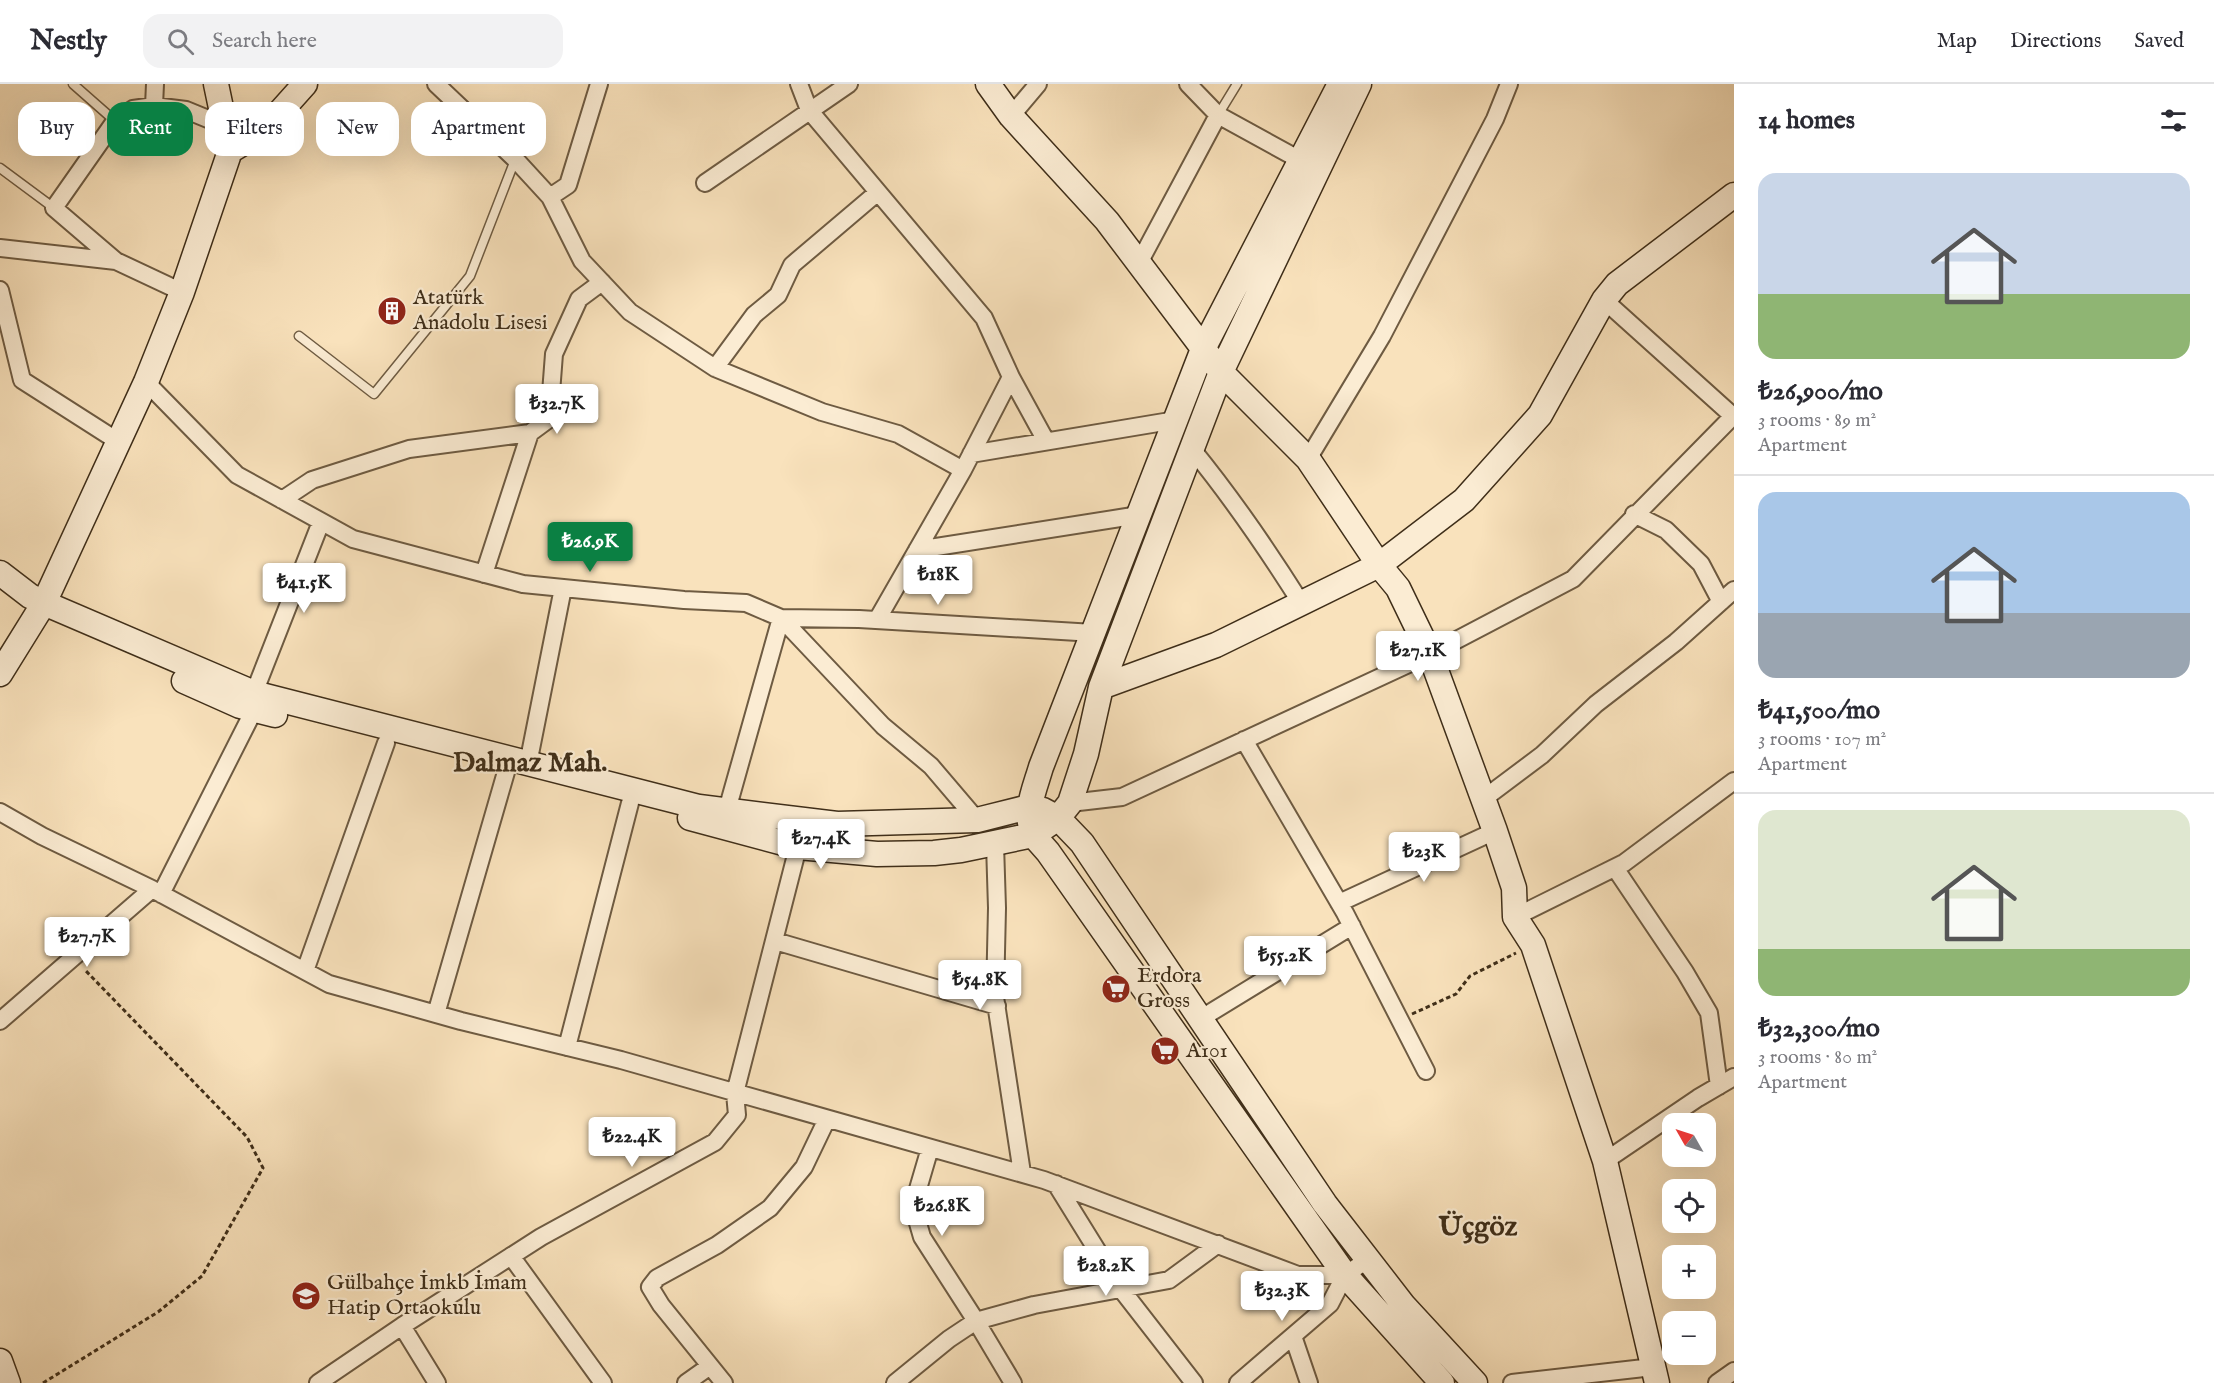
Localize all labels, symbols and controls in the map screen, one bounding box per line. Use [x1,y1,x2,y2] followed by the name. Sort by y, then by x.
[143,14,563,68] search box
[30,24,107,59] text: Nestly
[164,25,197,58] icon: search
[212,27,317,55] text: Search here
[1937,28,1977,55] text: Map
[2010,28,2101,55] text: Directions
[2134,28,2184,55] text: Saved
[18,102,95,156] chip: Buy
[107,102,193,156] chip: Rent
[205,102,304,156] chip: Filters
[316,102,399,156] chip: New
[411,102,546,156] chip: Apartment
[1758,104,1855,137] text: 14 homes
[2157,104,2190,137] icon: filters
[1920,212,2028,320] icon: home
[412,284,548,337] place label: Atatürk Anadolu Lisesi
[376,295,408,327] building icon: Atatürk Anadolu Lisesi
[1758,375,1883,408] text: ₺26,900/mo
[508,384,606,435] pin: ₺32.7K
[529,391,585,416] text: ₺32.7K
[1758,408,1876,433] text: 3 rooms · 89 m²
[1758,433,1847,458] text: Apartment
[541,522,639,573] pin: ₺26.9K
[562,529,618,554] text: ₺26.9K
[1920,531,2028,639] icon: home
[902,555,974,606] pin: ₺18K
[917,562,959,587] text: ₺18K
[255,563,353,614] pin: ₺41.5K
[277,570,331,595] text: ₺41.5K
[1369,631,1467,682] pin: ₺27.1K
[1390,638,1446,663] text: ₺27.1K
[1758,694,1880,727] text: ₺41,500/mo
[1758,727,1886,752] text: 3 rooms · 107 m²
[453,746,607,781] district label: Dalmaz Mah.
[1758,752,1847,777] text: Apartment
[772,819,870,870] pin: ₺27.4K
[792,826,850,851] text: ₺27.4K
[1388,832,1460,883] pin: ₺23K
[1403,839,1445,864] text: ₺23K
[1920,849,2028,957] icon: home
[38,917,136,968] pin: ₺27.7K
[58,924,116,949] text: ₺27.7K
[1236,936,1334,987] pin: ₺55.2K
[1258,943,1312,968] text: ₺55.2K
[931,960,1029,1011] pin: ₺54.8K
[1137,962,1202,1015] place label: Erdora Gross
[952,967,1008,992] text: ₺54.8K
[1100,973,1132,1005] supermarket icon: Erdora Gross
[1758,1012,1880,1045] text: ₺32,300/mo
[1149,1035,1181,1067] supermarket icon: A101
[1185,1037,1228,1065] place label: A101
[1758,1045,1877,1070] text: 3 rooms · 80 m²
[1758,1070,1847,1095] text: Apartment
[1662,1113,1716,1167] north arrow
[1662,1113,1716,1365] map controls
[583,1117,681,1168] pin: ₺22.4K
[603,1124,661,1149] text: ₺22.4K
[1662,1179,1716,1233] button: locate
[893,1186,991,1237] pin: ₺26.8K
[914,1193,970,1218] text: ₺26.8K
[1439,1210,1517,1245] district label: Üçgöz
[1662,1245,1716,1299] button: +
[1057,1246,1155,1297] pin: ₺28.2K
[1078,1253,1134,1278] text: ₺28.2K
[327,1269,527,1322] place label: Gülbahçe İmkb İmam Hatip Ortaokulu
[1233,1271,1331,1322] pin: ₺32.3K
[1255,1278,1309,1303] text: ₺32.3K
[290,1280,322,1312] school or university icon: Gülbahçe İmkb İmam Hatip Ortaokulu
[1662,1311,1716,1365] button: −

